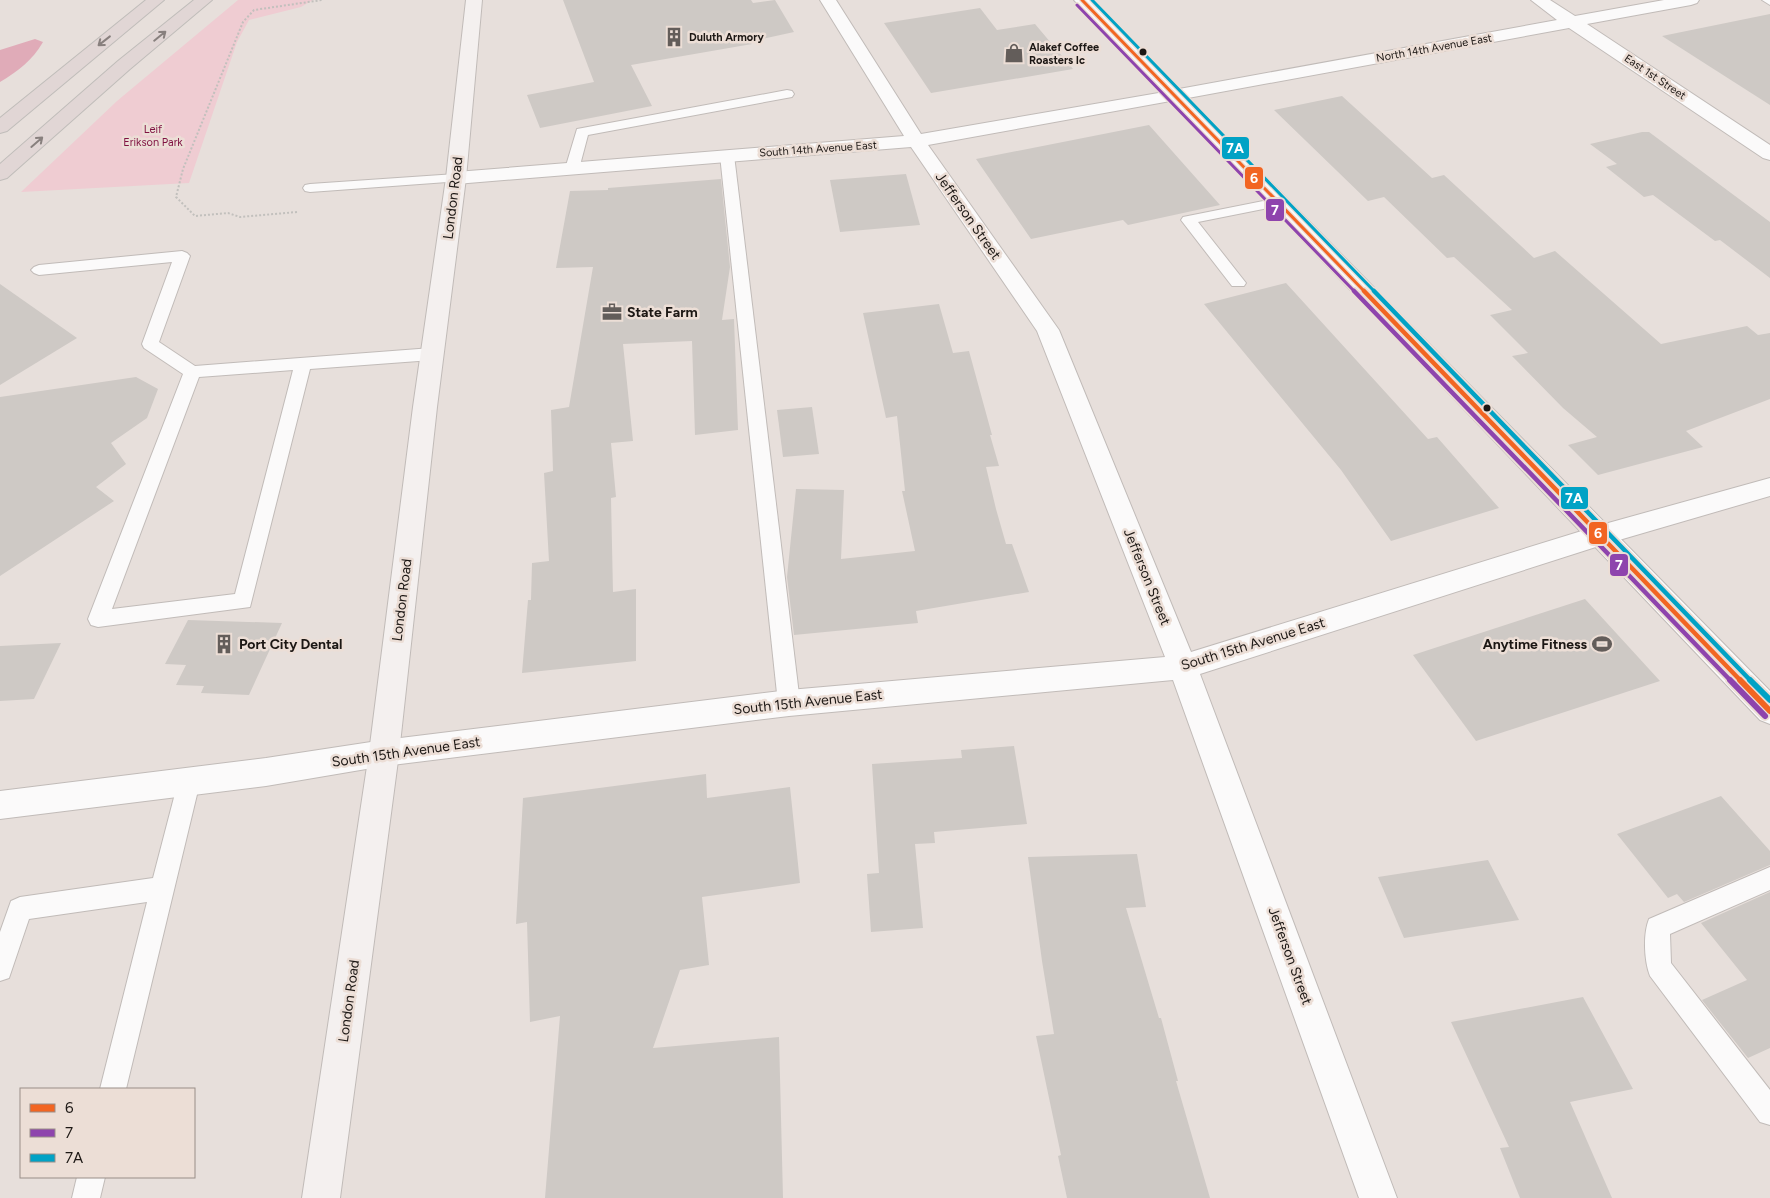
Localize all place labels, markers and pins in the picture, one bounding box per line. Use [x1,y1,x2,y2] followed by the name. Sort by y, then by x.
[663,26,685,48] building icon: Duluth Armory
[689,31,764,44] place label: Duluth Armory
[1029,41,1099,67] place label: Alakef Coffee Roasters Ic
[1003,42,1025,64] shop icon: Alakef Coffee Roasters Ic
[1138,47,1148,57] unlabelled marker
[601,301,623,323] office icon: State Farm
[627,304,698,321] place label: State Farm
[1482,403,1492,413] unlabelled marker
[213,633,235,655] building icon: Port City Dental
[1591,633,1613,655] sports icon: Anytime Fitness
[239,636,342,653] place label: Port City Dental
[1483,636,1587,653] place label: Anytime Fitness

